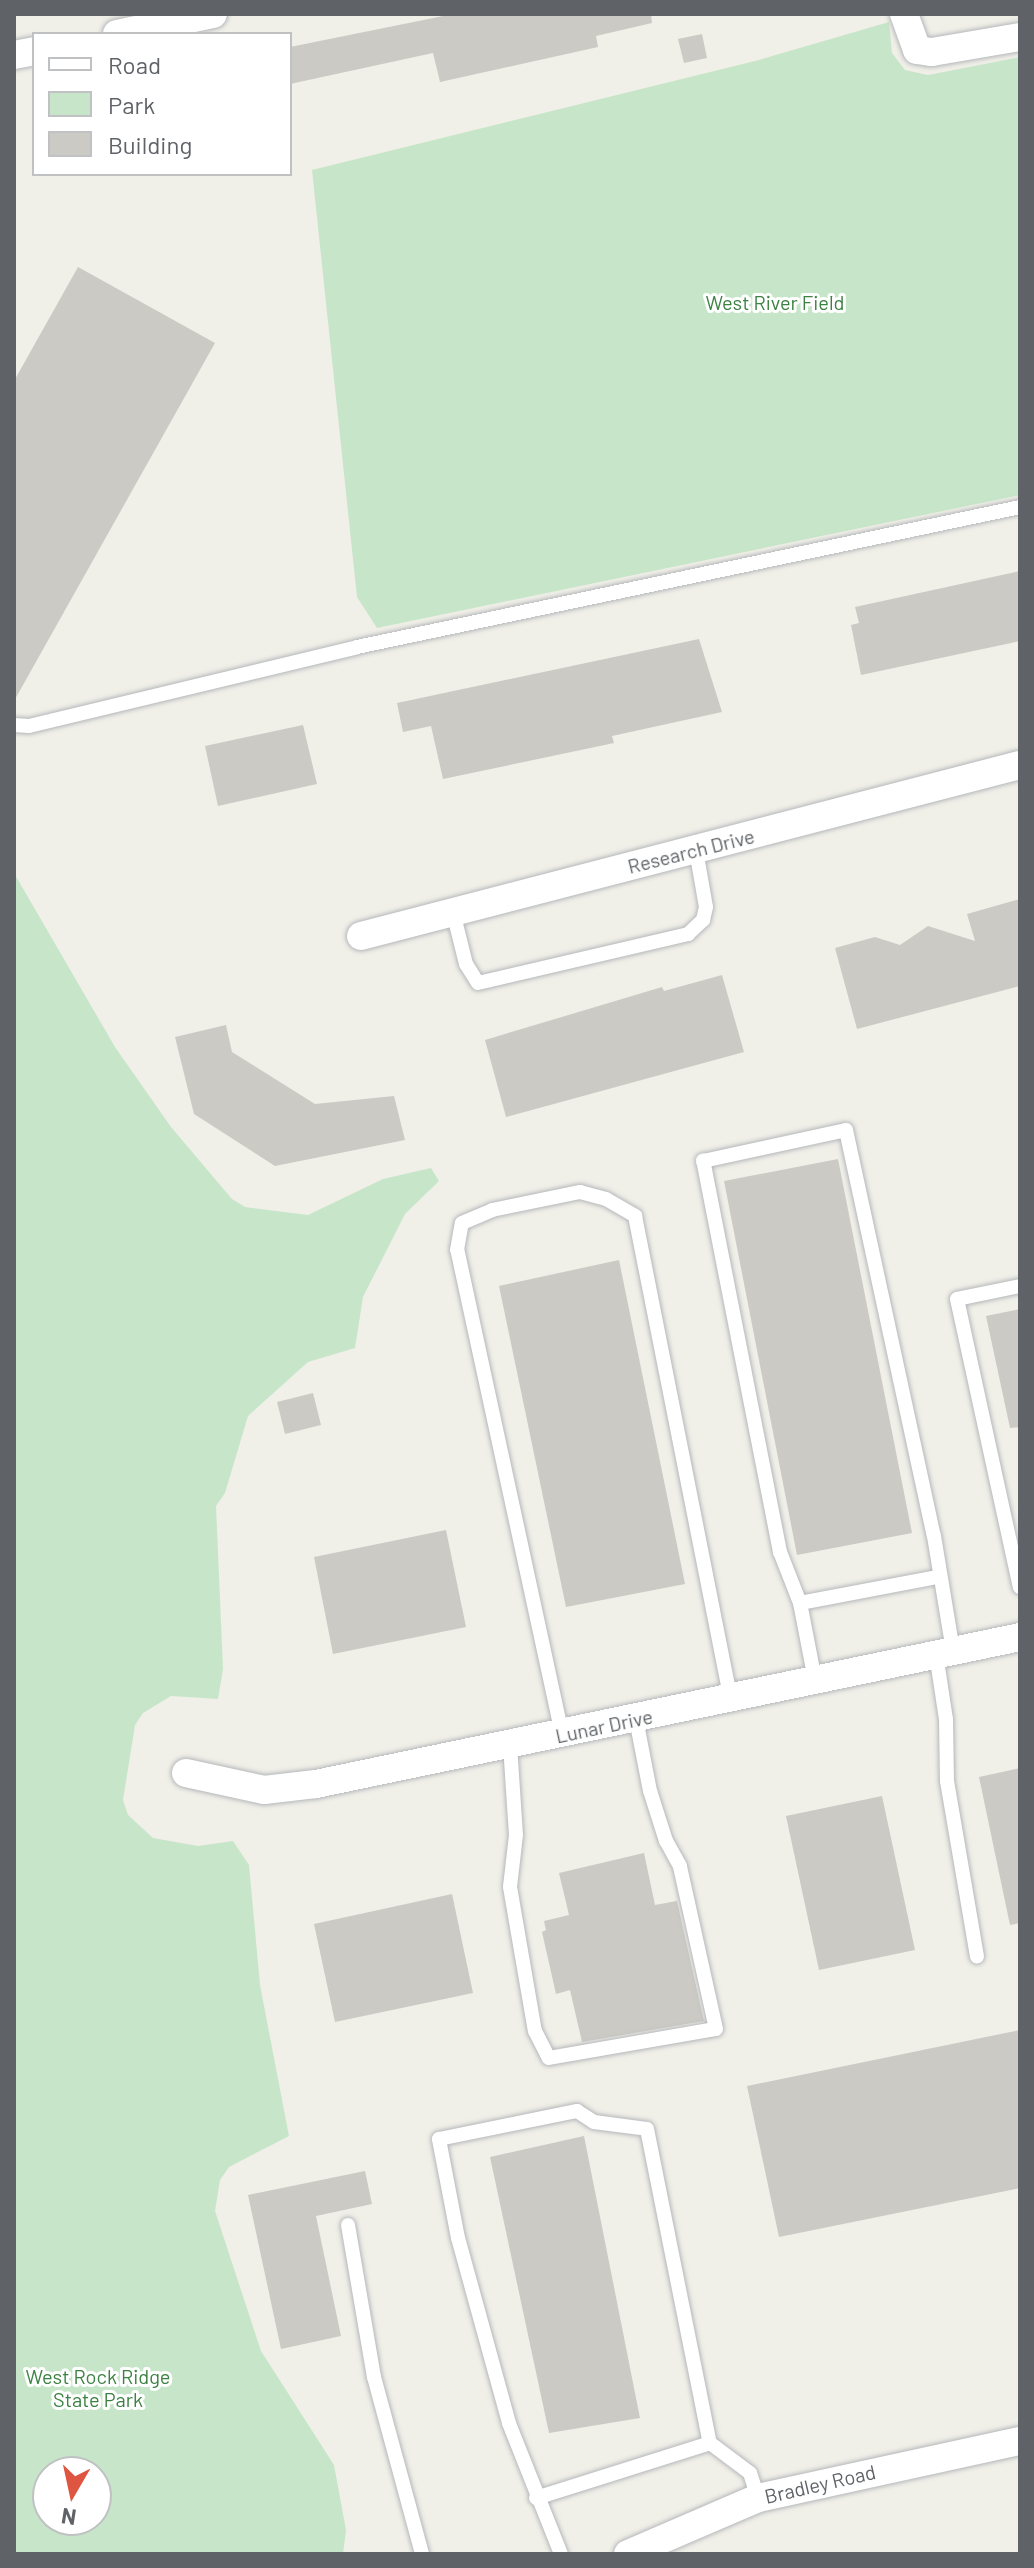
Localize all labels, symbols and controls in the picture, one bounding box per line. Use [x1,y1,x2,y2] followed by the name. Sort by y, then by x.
[32,32,292,176] legend
[108,50,161,79] text: Road
[108,90,155,119] text: Park
[108,130,192,159] text: Building
[705,290,845,314] park label: West River Field
[625,824,757,878] street label: Research Drive
[553,1704,655,1748] street label: Lunar Drive
[25,2365,171,2412] park label: West Rock Ridge State Park
[32,2456,112,2536] north arrow
[762,2460,878,2508] street label: Bradley Road
[59,2504,78,2532] text: N

